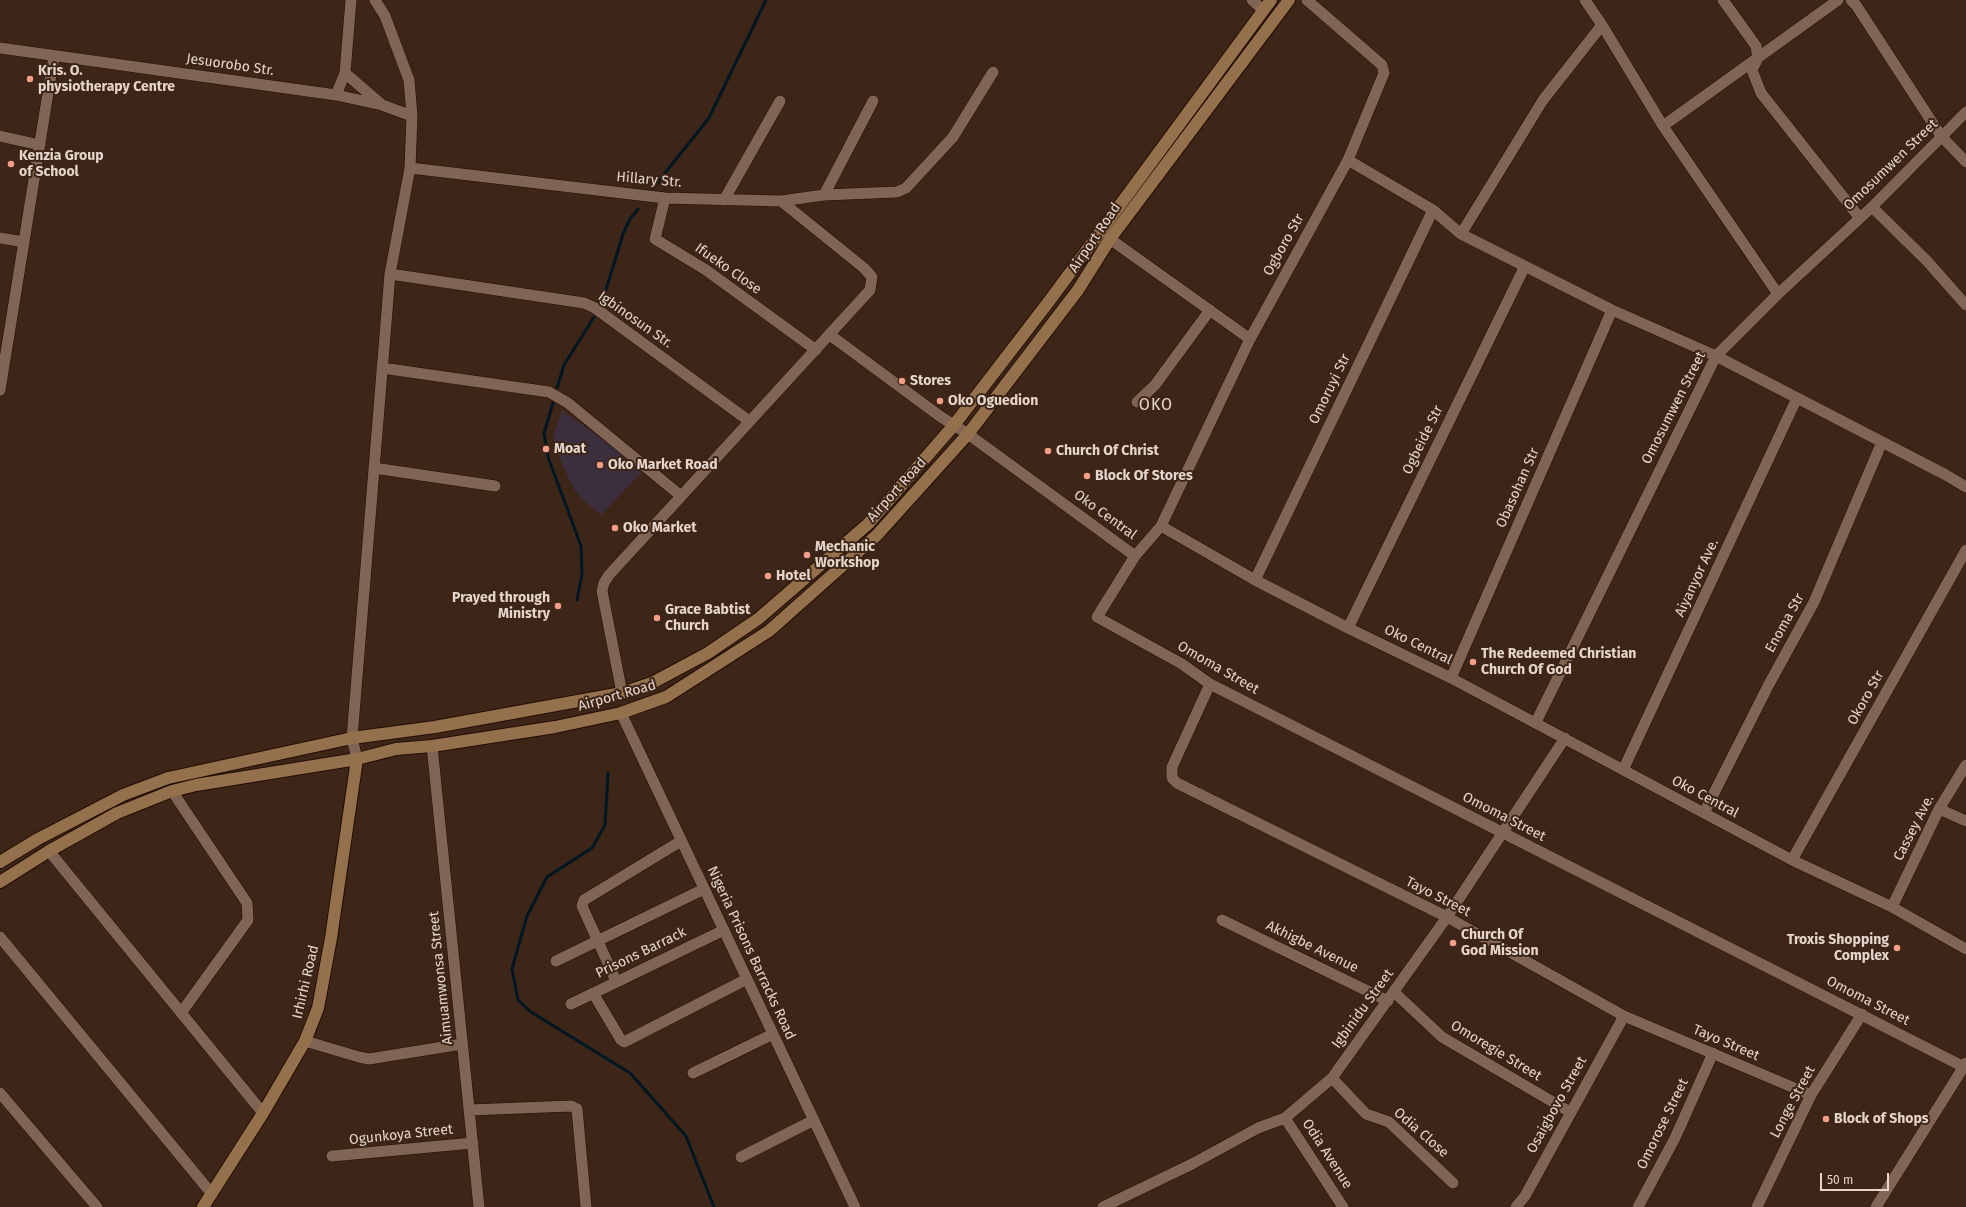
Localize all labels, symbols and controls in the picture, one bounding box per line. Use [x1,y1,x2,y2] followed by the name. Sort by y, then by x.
[185,51,275,79] street label: Jesuorobo Str.
[38,63,175,96] place label: Kris. O. physiotherapy Centre
[25,74,35,84] marker: Kris. O. physiotherapy Centre
[1841,116,1941,214] street label: Omosumwen Street
[19,148,104,180] place label: Kenzia Group of School
[6,159,16,169] marker: Kenzia Group of School
[616,169,682,191] street label: Hillary Str.
[1066,200,1124,276] street label: Airport Road
[1260,211,1308,279] street label: Ogboro Str
[691,240,765,298] street label: Ifueko Close
[595,288,675,352] street label: Igbinosun Str.
[1638,349,1710,467] street label: Omosumwen Street
[1306,351,1354,427] street label: Omoruyi Str
[910,373,951,389] place label: Stores
[897,376,907,386] marker: Stores
[948,393,1038,409] place label: Oko Oguedion
[935,396,945,406] marker: Oko Oguedion
[1139,396,1173,416] district label: OKO
[1399,403,1447,477] street label: Ogbeide Str
[554,441,586,457] place label: Moat
[1056,443,1159,459] place label: Church Of Christ
[541,444,551,454] marker: Moat
[1493,445,1543,531] street label: Obasohan Str
[1043,446,1053,456] marker: Church Of Christ
[864,455,930,525] street label: Airport Road
[608,457,718,473] place label: Oko Market Road
[595,460,605,470] marker: Oko Market Road
[1095,468,1193,484] place label: Block Of Stores
[1082,471,1092,481] marker: Block Of Stores
[1070,487,1140,543] street label: Oko Central
[623,520,697,536] place label: Oko Market
[610,523,620,533] marker: Oko Market
[1672,536,1722,620] street label: Aiyanyor Ave.
[815,539,880,572] place label: Mechanic Workshop
[802,550,812,560] marker: Mechanic Workshop
[776,568,811,584] place label: Hotel
[763,571,773,581] marker: Hotel
[452,590,550,622] place label: Prayed through Ministry
[1762,590,1808,656] street label: Enoma Str
[553,601,563,611] marker: Prayed through Ministry
[665,602,750,634] place label: Grace Babtist Church
[652,613,662,623] marker: Grace Babtist Church
[1381,621,1455,669] street label: Oko Central
[1174,638,1262,698] street label: Omoma Street
[1481,646,1636,678] place label: The Redeemed Christian Church Of God
[1468,657,1478,667] marker: The Redeemed Christian Church Of God
[1844,668,1888,728] street label: Okoro Str
[576,677,658,715] street label: Airport Road
[1669,772,1741,822] street label: Oko Central
[1460,789,1548,845] street label: Omoma Street
[1890,792,1938,864] street label: Cassey Ave.
[703,864,799,1042] street label: Nigeria Prisons Barracks Road
[1403,873,1473,921] street label: Tayo Street
[426,911,456,1045] street label: Aimuamwonsa Street
[1263,917,1361,977] street label: Akhigbe Avenue
[593,924,689,982] street label: Prisons Barrack
[1461,927,1539,960] place label: Church Of God Mission
[1787,932,1889,964] place label: Troxis Shopping Complex
[1448,938,1458,948] marker: Church Of God Mission
[289,943,323,1021] street label: Irhirhi Road
[1892,943,1902,953] marker: Troxis Shopping Complex
[1329,966,1397,1052] street label: Igbinidu Street
[1824,973,1912,1029] street label: Omoma Street
[1448,1017,1544,1085] street label: Omoregie Street
[1690,1021,1762,1065] street label: Tayo Street
[1523,1054,1591,1156] street label: Osaigbovo Street
[1767,1063,1819,1141] street label: Longe Street
[1634,1076,1692,1172] street label: Omorose Street
[1390,1105,1452,1161] street label: Odia Close
[1834,1111,1929,1127] place label: Block of Shops
[1821,1114,1831,1124] marker: Block of Shops
[1298,1116,1356,1192] street label: Odia Avenue
[348,1121,454,1149] street label: Ogunkoya Street
[1822,1165,1891,1191] scale bar
[1827,1173,1853,1187] text: 50 m

